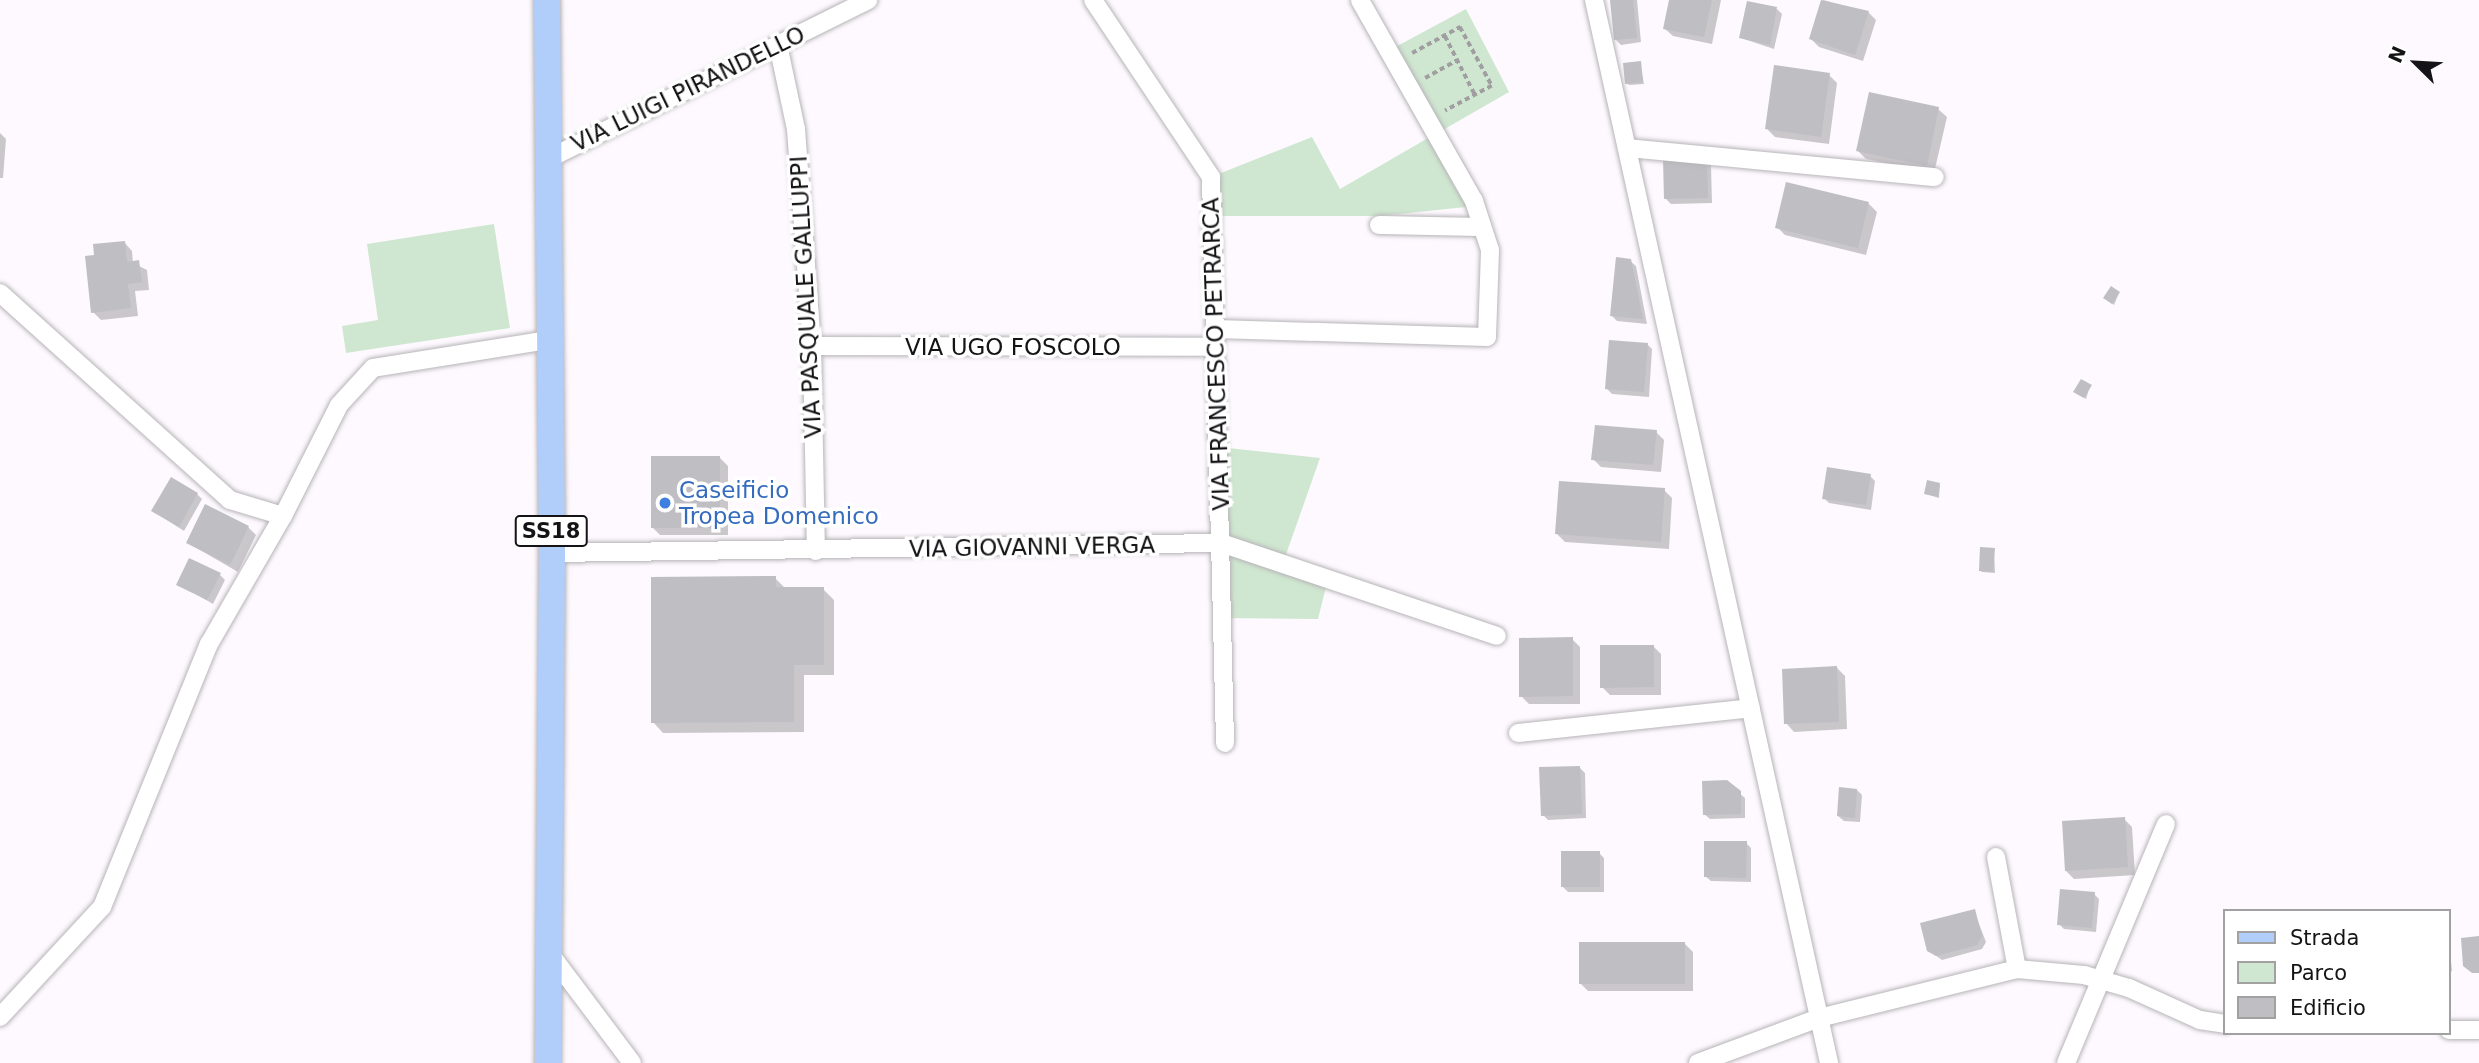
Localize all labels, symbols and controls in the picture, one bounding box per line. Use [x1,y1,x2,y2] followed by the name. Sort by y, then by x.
[567,20,809,158] street label: VIA LUIGI PIRANDELLO
[2381,28,2451,98] north arrow
[2384,43,2410,66] text: N
[785,155,827,439] street label: VIA PASQUALE GALLUPPI
[1197,197,1235,511] street label: VIA FRANCESCO PETRARCA
[905,333,1121,361] street label: VIA UGO FOSCOLO
[679,476,879,530] place label: Caseificio Tropea Domenico
[657,495,673,511] marker: Caseificio Tropea Domenico
[514,514,588,548] road number: SS18
[909,531,1155,563] street label: VIA GIOVANNI VERGA
[2224,909,2451,1035] legend
[2290,926,2359,950] text: Strada
[2290,961,2347,985] text: Parco
[2290,996,2366,1020] text: Edificio

